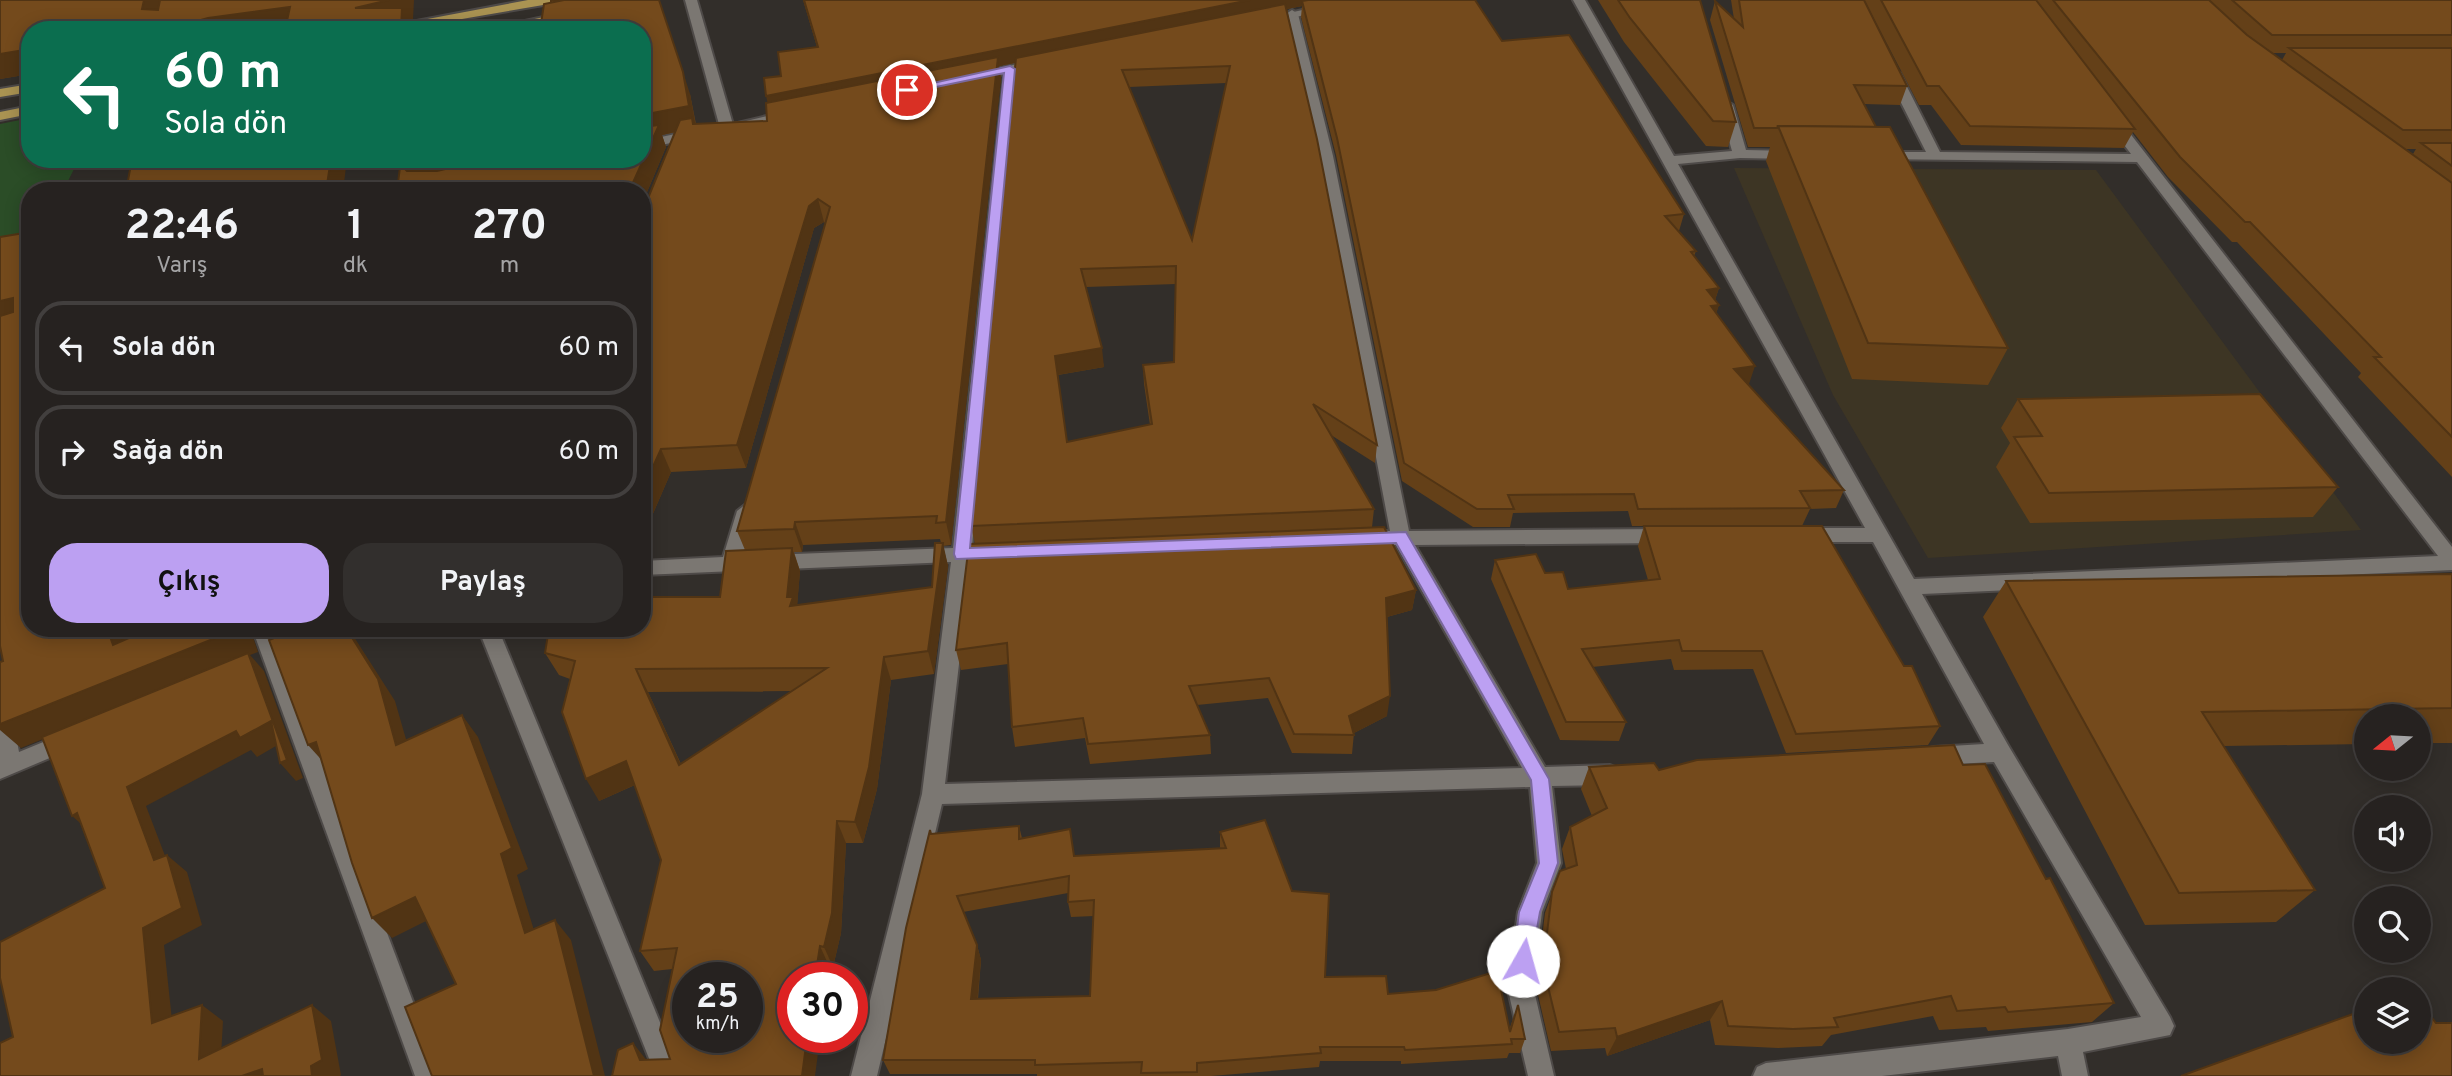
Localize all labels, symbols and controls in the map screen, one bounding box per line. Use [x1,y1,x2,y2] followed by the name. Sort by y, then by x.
[164,44,282,106] text: 60 m
[49,49,140,140] icon: left
[877,60,937,120] pin
[888,71,926,109] icon: arrive
[164,105,287,145] text: Sola dön
[125,201,239,254] text: 22:46
[347,201,364,254] text: 1
[472,201,547,254] text: 270
[156,252,208,281] text: Varış
[343,252,368,281] text: dk
[500,252,519,281] text: m
[53,329,91,367] icon: left
[112,332,216,365] text: Sola dön
[559,332,619,365] text: 60 m
[53,433,91,471] icon: right
[112,436,224,469] text: Sağa dön
[559,436,619,469] text: 60 m
[49,543,329,623] button: Çıkış
[343,543,623,623] button: Paylaş
[2354,704,2431,780] north arrow
[2354,704,2431,1054] map controls
[2354,795,2431,872] button: sound
[2354,886,2431,963] button: search
[1486,924,1560,998] position arrow
[777,962,868,1053] speed limit sign: 30
[696,976,739,1020] text: 25
[2354,977,2431,1054] button: layers
[696,1013,739,1036] text: km/h

